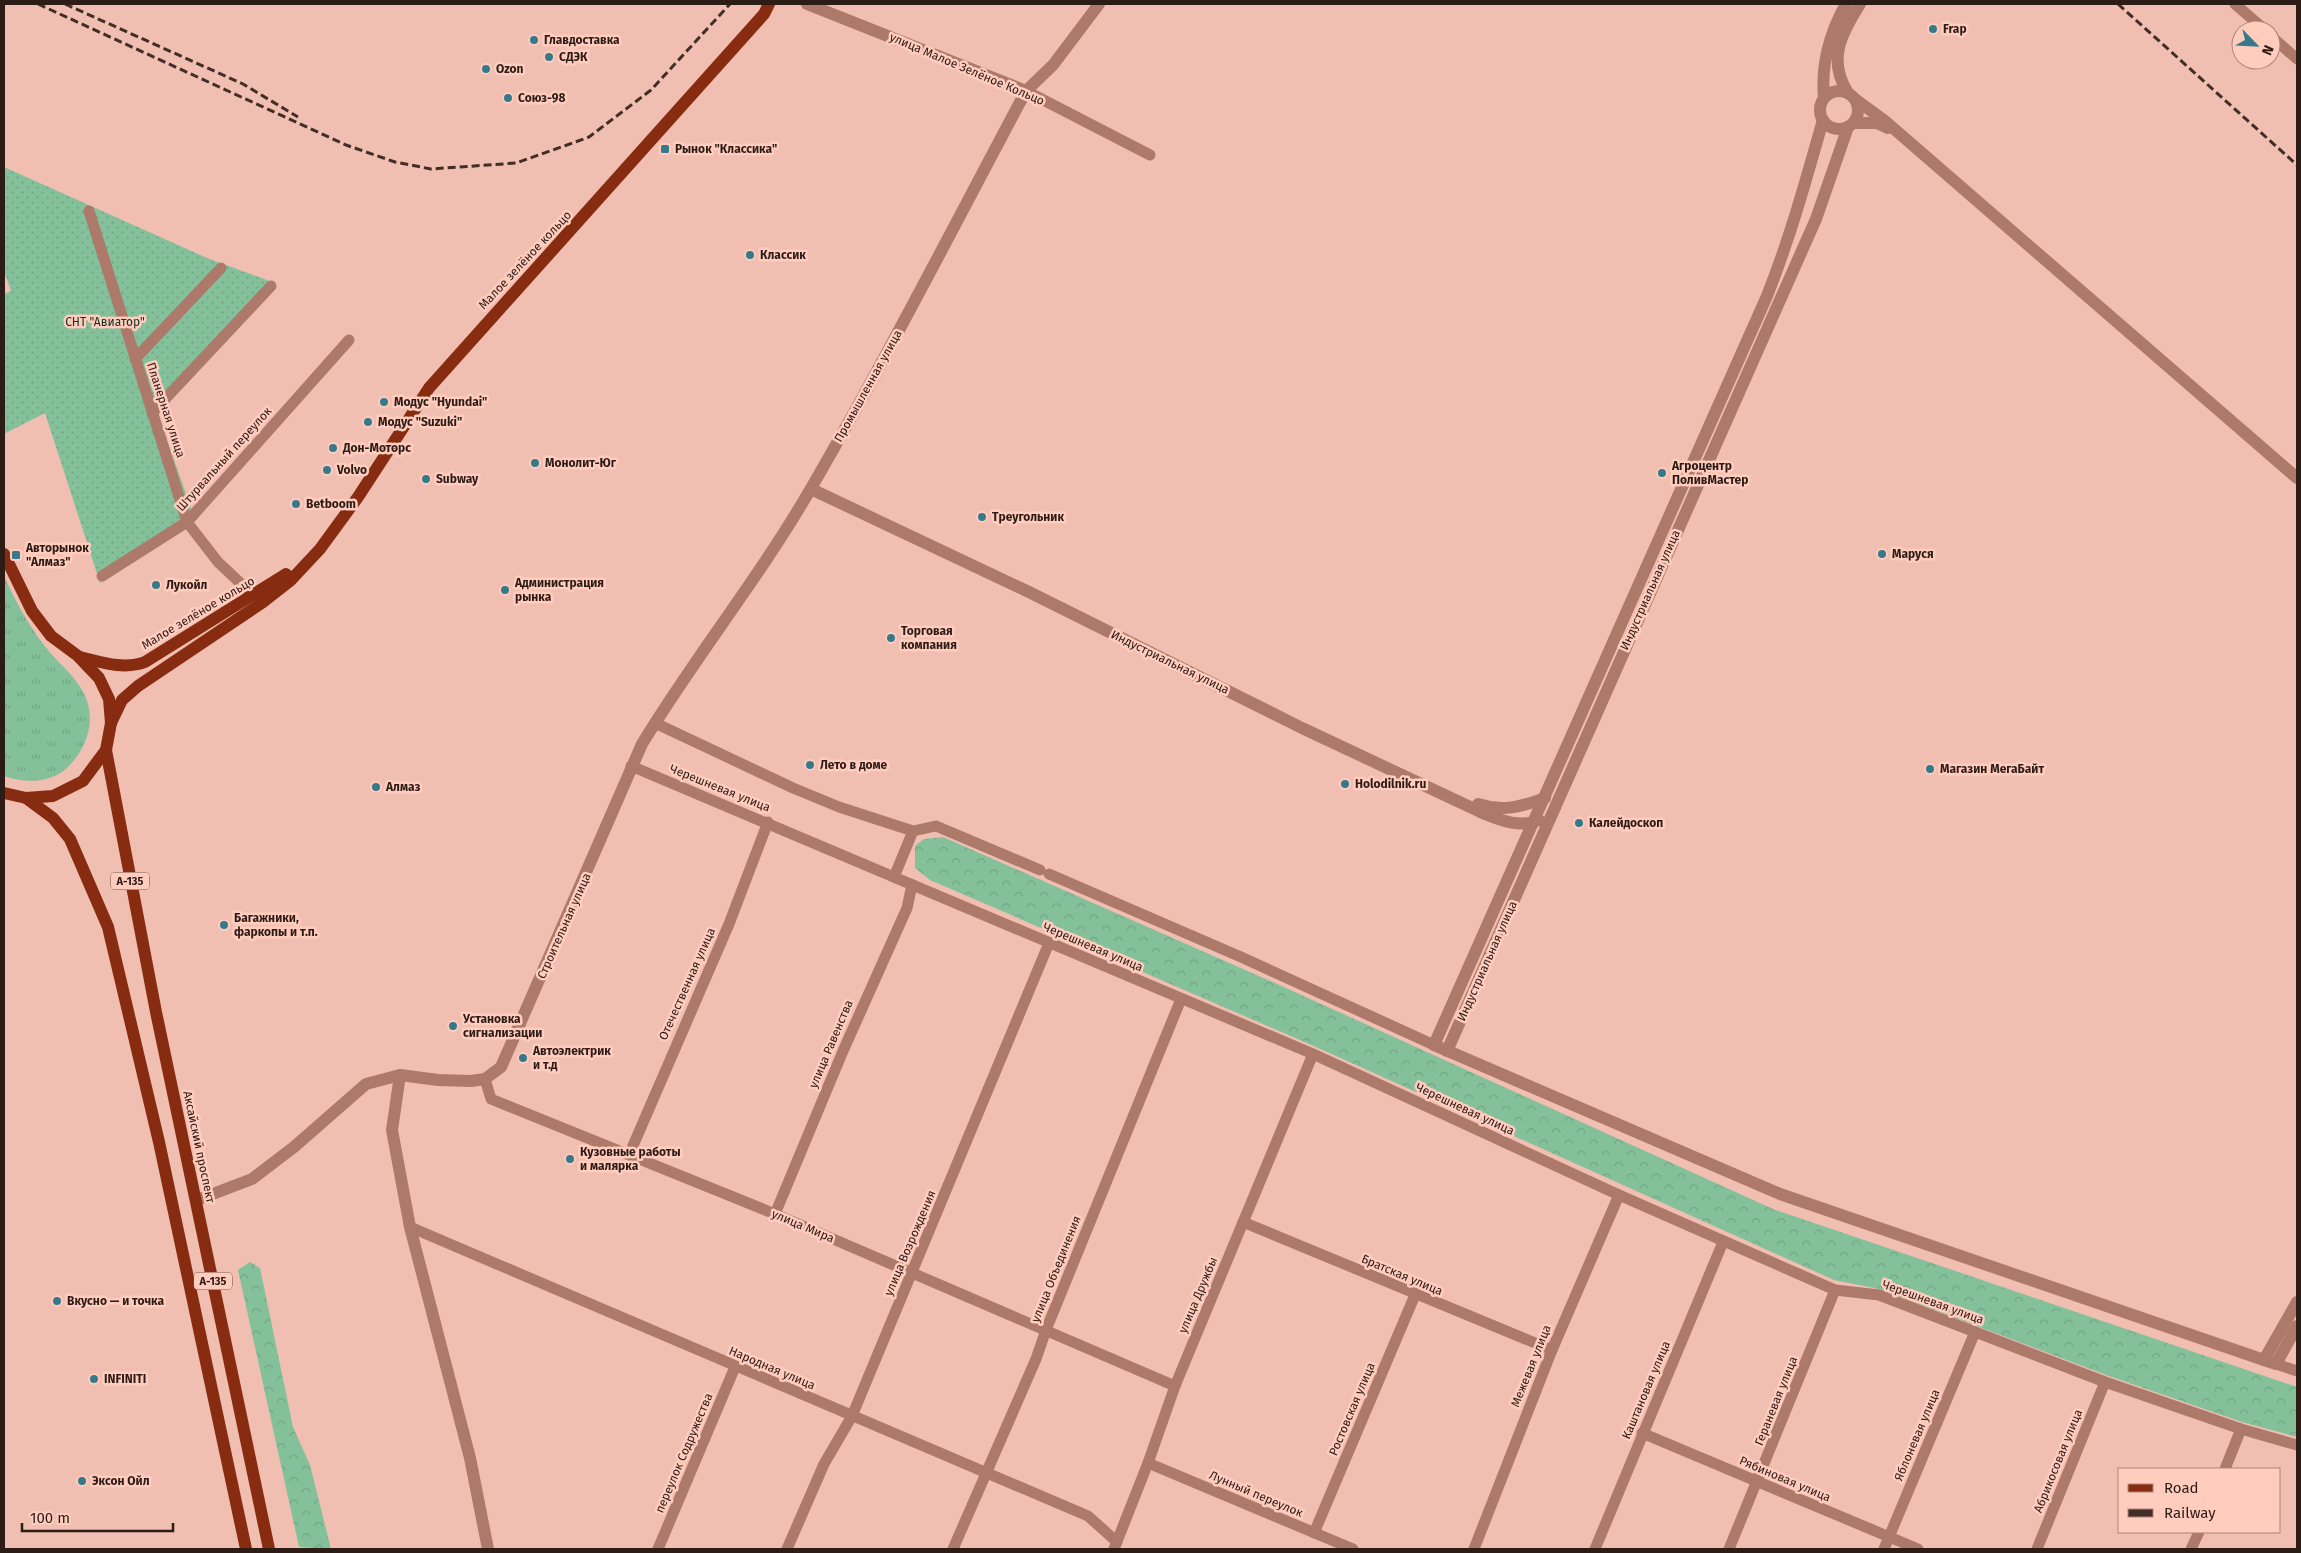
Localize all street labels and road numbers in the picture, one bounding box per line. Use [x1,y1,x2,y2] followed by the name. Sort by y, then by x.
[887,30,1047,108] street label: улица Малое Зелёное Кольцо
[476,208,574,312] street label: Малое зелёное кольцо
[831,327,905,445] street label: Промышленная улица
[144,361,188,459] street label: Планерная улица
[174,403,275,514] street label: Штурвальный переулок
[1617,528,1683,652] street label: Индустриальная улица
[139,574,257,652] street label: Малое зелёное кольцо
[1109,627,1231,697] street label: Индустриальная улица
[668,761,772,815] street label: Черешневая улица
[534,871,594,981] street label: Строительная улица
[111,872,149,889] road number: А-135
[1454,899,1520,1023] street label: Индустриальная улица
[1041,920,1145,974] street label: Черешневая улица
[656,926,718,1042] street label: Отечественная улица
[806,998,856,1090] street label: улица Равенства
[1413,1080,1517,1138] street label: Черешневая улица
[180,1090,218,1205] street label: Аксайский проспект
[881,1188,939,1298] street label: улица Возрождения
[770,1207,836,1245] street label: улица Мира
[1028,1214,1084,1324] street label: улица Объединения
[1359,1252,1445,1298] street label: Братская улица
[1176,1255,1220,1335] street label: улица Дружбы
[194,1272,232,1290] road number: А-135
[1880,1277,1986,1327] street label: Черешневая улица
[1508,1323,1554,1409] street label: Межевая улица
[1619,1339,1673,1441] street label: Каштановая улица
[727,1344,817,1392] street label: Народная улица
[1752,1354,1800,1448] street label: Гераневая улица
[1326,1360,1378,1458] street label: Ростовская улица
[1891,1387,1943,1483] street label: Яблоневая улица
[652,1391,716,1515] street label: переулок Содружества
[2031,1407,2085,1515] street label: Абрикосовая улица
[1737,1453,1833,1505] street label: Рябиновая улица
[1207,1468,1306,1520] street label: Лунный переулок

